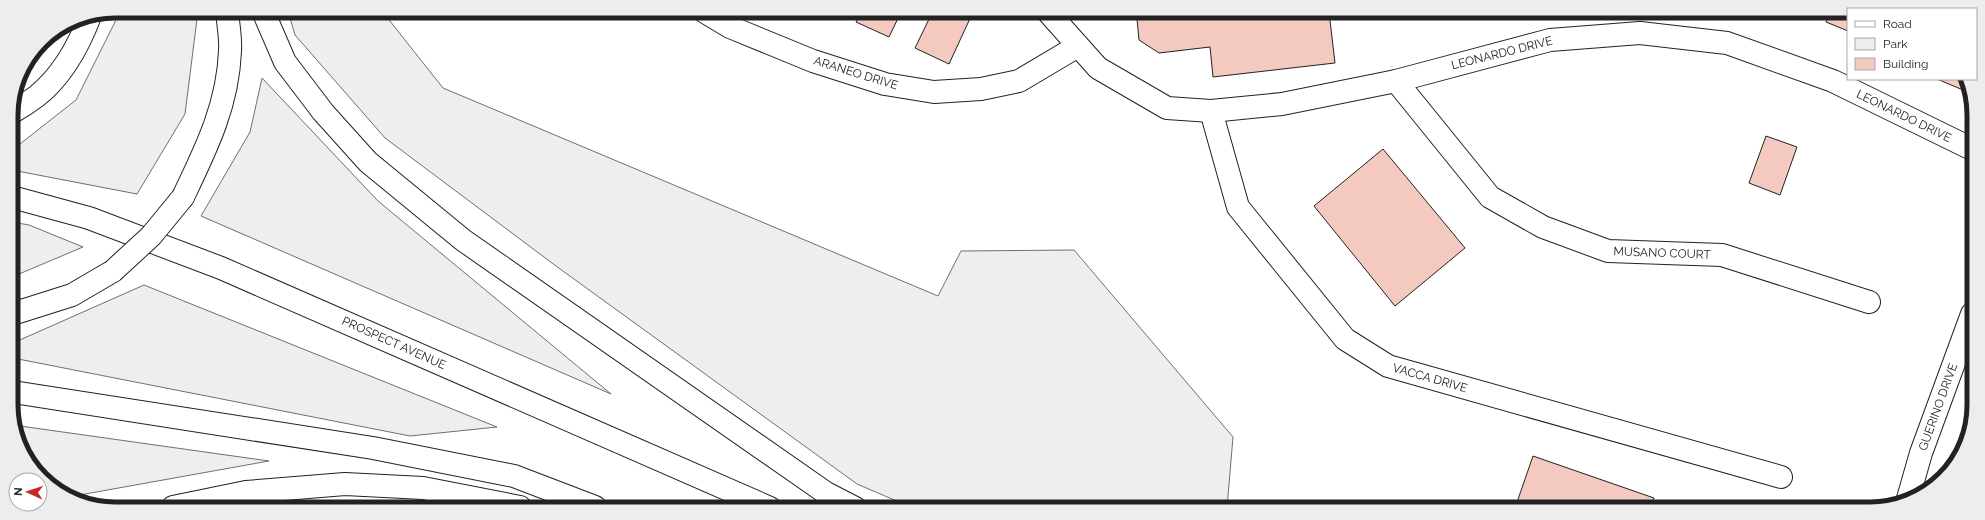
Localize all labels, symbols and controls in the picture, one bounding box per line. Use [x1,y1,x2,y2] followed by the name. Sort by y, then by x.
[1847,8,1977,80] legend
[1883,17,1912,31] text: Road
[1450,34,1554,72] street label: LEONARDO DRIVE
[1883,37,1908,51] text: Park
[812,54,900,92] street label: ARANEO DRIVE
[1883,57,1929,71] text: Building
[1854,87,1954,145] street label: LEONARDO DRIVE
[1613,244,1712,262] street label: MUSANO COURT
[340,314,448,372] street label: PROSPECT AVENUE
[1391,361,1469,395] street label: VACCA DRIVE
[1916,361,1960,453] street label: GUERINO DRIVE
[8,472,48,512] north arrow
[12,487,25,496] text: N

